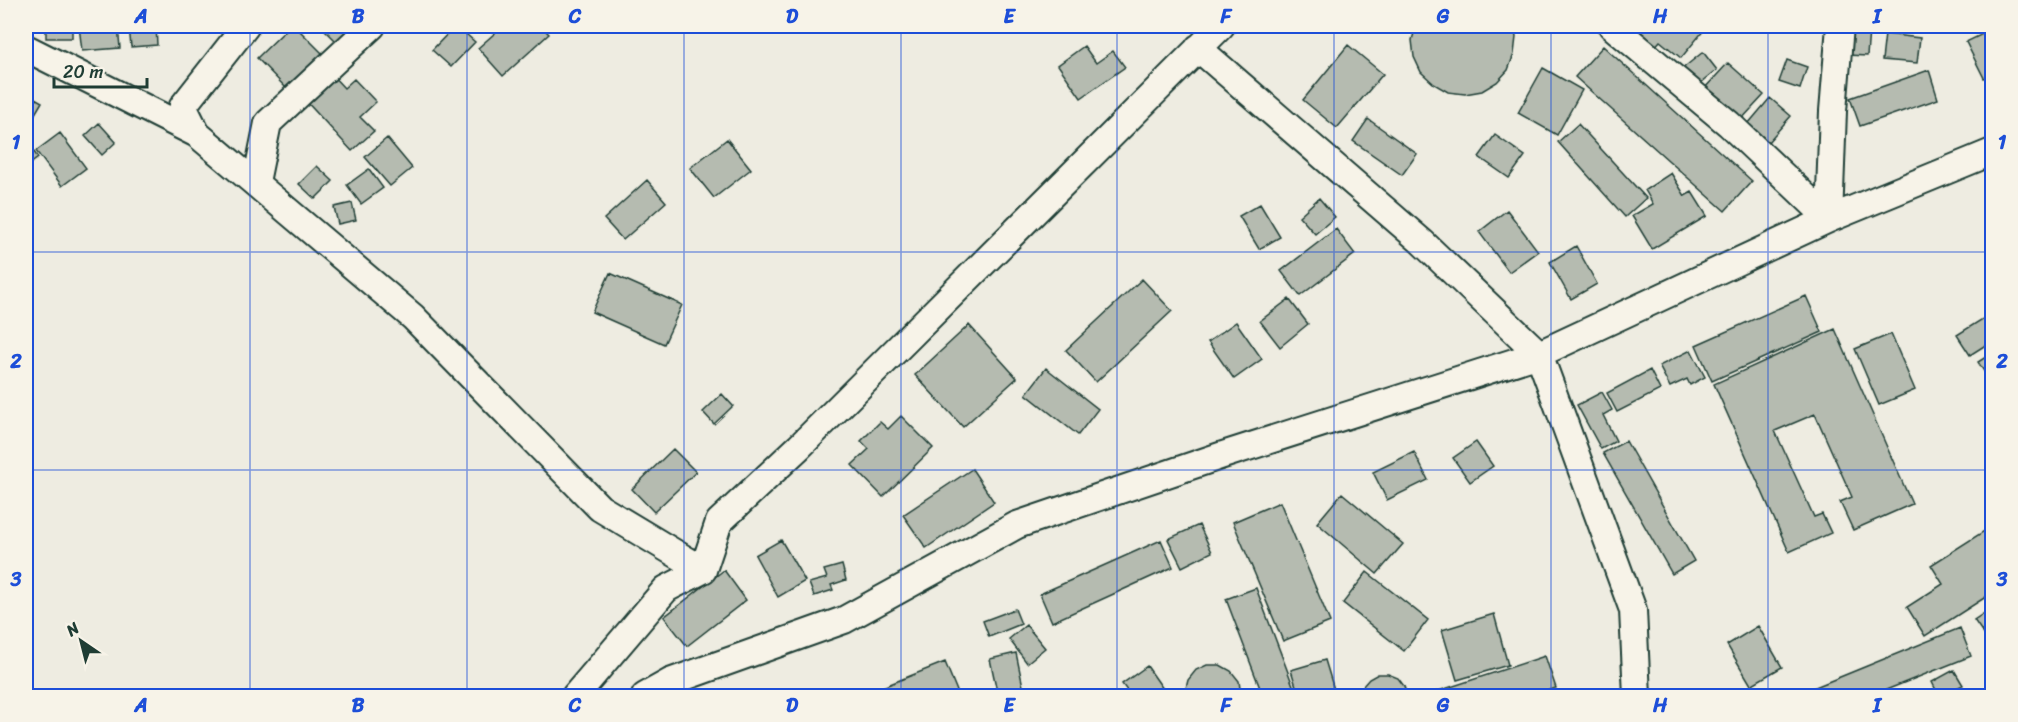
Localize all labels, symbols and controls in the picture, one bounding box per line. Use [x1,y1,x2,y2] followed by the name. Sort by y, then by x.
[133,0,148,34] text: A
[352,0,365,34] text: B
[568,0,582,34] text: C
[786,0,799,34] text: D
[1003,0,1016,34] text: E
[1220,0,1233,34] text: F
[1436,0,1450,34] text: G
[1652,0,1668,34] text: H
[1872,0,1883,34] text: I
[54,51,147,89] scale bar
[63,56,103,88] text: 20 m
[12,125,21,160] text: 1
[1998,125,2007,160] text: 1
[9,344,22,379] text: 2
[1995,344,2008,379] text: 2
[10,562,22,597] text: 3
[1996,562,2008,597] text: 3
[51,611,111,671] north arrow
[59,614,86,645] text: N
[133,688,148,722] text: A
[352,688,365,722] text: B
[568,688,582,722] text: C
[786,688,799,722] text: D
[1003,688,1016,722] text: E
[1220,688,1233,722] text: F
[1436,688,1450,722] text: G
[1652,688,1668,722] text: H
[1872,688,1883,722] text: I

